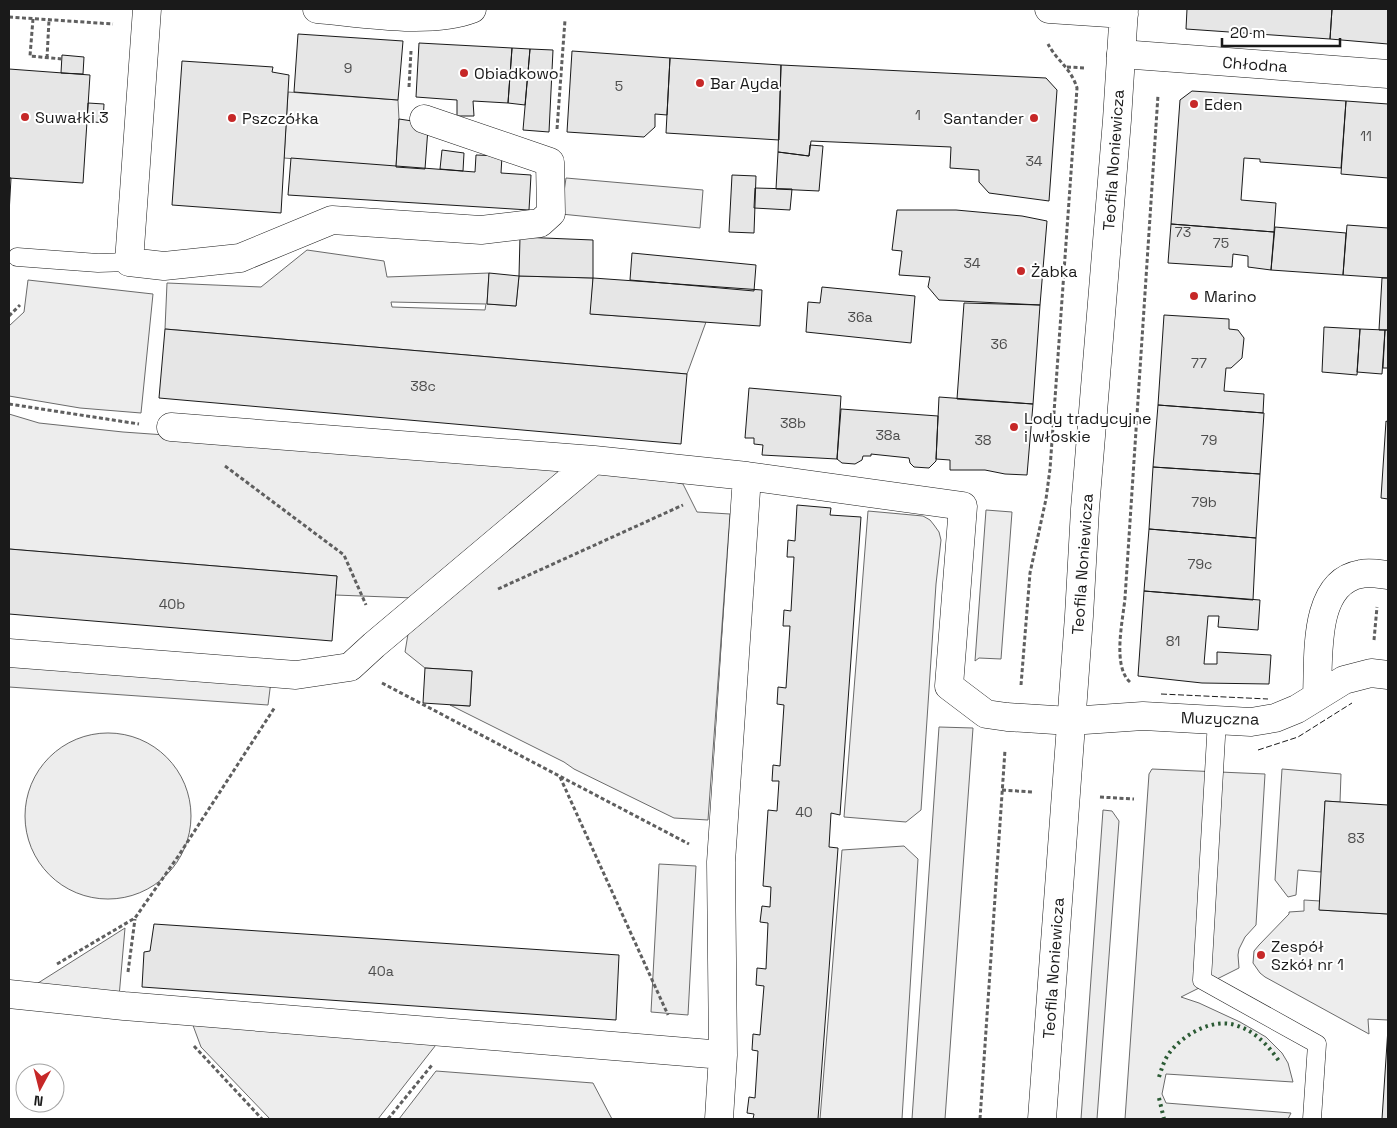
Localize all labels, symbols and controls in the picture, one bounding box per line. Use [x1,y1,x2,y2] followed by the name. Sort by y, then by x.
[1222,15,1340,47] scale bar
[1230,23,1265,42] text: 20 m
[1222,52,1288,77] street label: Chłodna
[344,59,352,77] house number: 9
[474,63,559,84] place label: Obiadkowo
[458,67,470,79] marker: Obiadkowo
[710,73,779,94] place label: Bar Ayda
[615,77,623,95] house number: 5
[694,77,706,89] marker: Bar Ayda
[1098,89,1129,231] street label: Teofila Noniewicza
[1204,94,1243,115] place label: Eden
[1188,98,1200,110] marker: Eden
[915,106,921,124] house number: 1
[35,107,109,128] place label: Suwałki 3
[242,108,319,129] place label: Pszczółka
[943,108,1024,129] place label: Santander
[19,111,31,123] marker: Suwałki 3
[226,112,238,124] marker: Pszczółka
[1028,112,1040,124] marker: Santander
[1360,127,1372,145] house number: 11
[1025,152,1043,170] house number: 34
[1175,223,1191,241] house number: 73
[1213,234,1229,252] house number: 75
[963,254,981,272] house number: 34
[1031,261,1077,282] place label: Żabka
[1015,265,1027,277] marker: Żabka
[1204,286,1257,307] place label: Marino
[1188,290,1200,302] marker: Marino
[847,308,873,326] house number: 36a
[990,335,1008,353] house number: 36
[1191,354,1207,372] house number: 77
[410,377,436,395] house number: 38c
[1024,408,1152,447] place label: Lody tradycyjne i włoskie
[780,414,806,432] house number: 38b
[1008,421,1020,433] marker: Lody tradycyjne i włoskie
[875,426,901,444] house number: 38a
[974,431,992,449] house number: 38
[1201,431,1217,449] house number: 79
[1067,493,1098,635] street label: Teofila Noniewicza
[1191,493,1217,511] house number: 79b
[1188,555,1212,573] house number: 79c
[159,595,185,613] house number: 40b
[1166,632,1180,650] house number: 81
[1181,707,1259,730] street label: Muzyczna
[795,803,813,821] house number: 40
[1347,829,1365,847] house number: 83
[1038,897,1069,1039] street label: Teofila Noniewicza
[1271,936,1344,975] place label: Zespół Szkół nr 1
[1255,949,1267,961] marker: Zespół Szkół nr 1
[368,962,394,980] house number: 40a
[15,1063,65,1113] north arrow
[33,1091,44,1110] text: N

